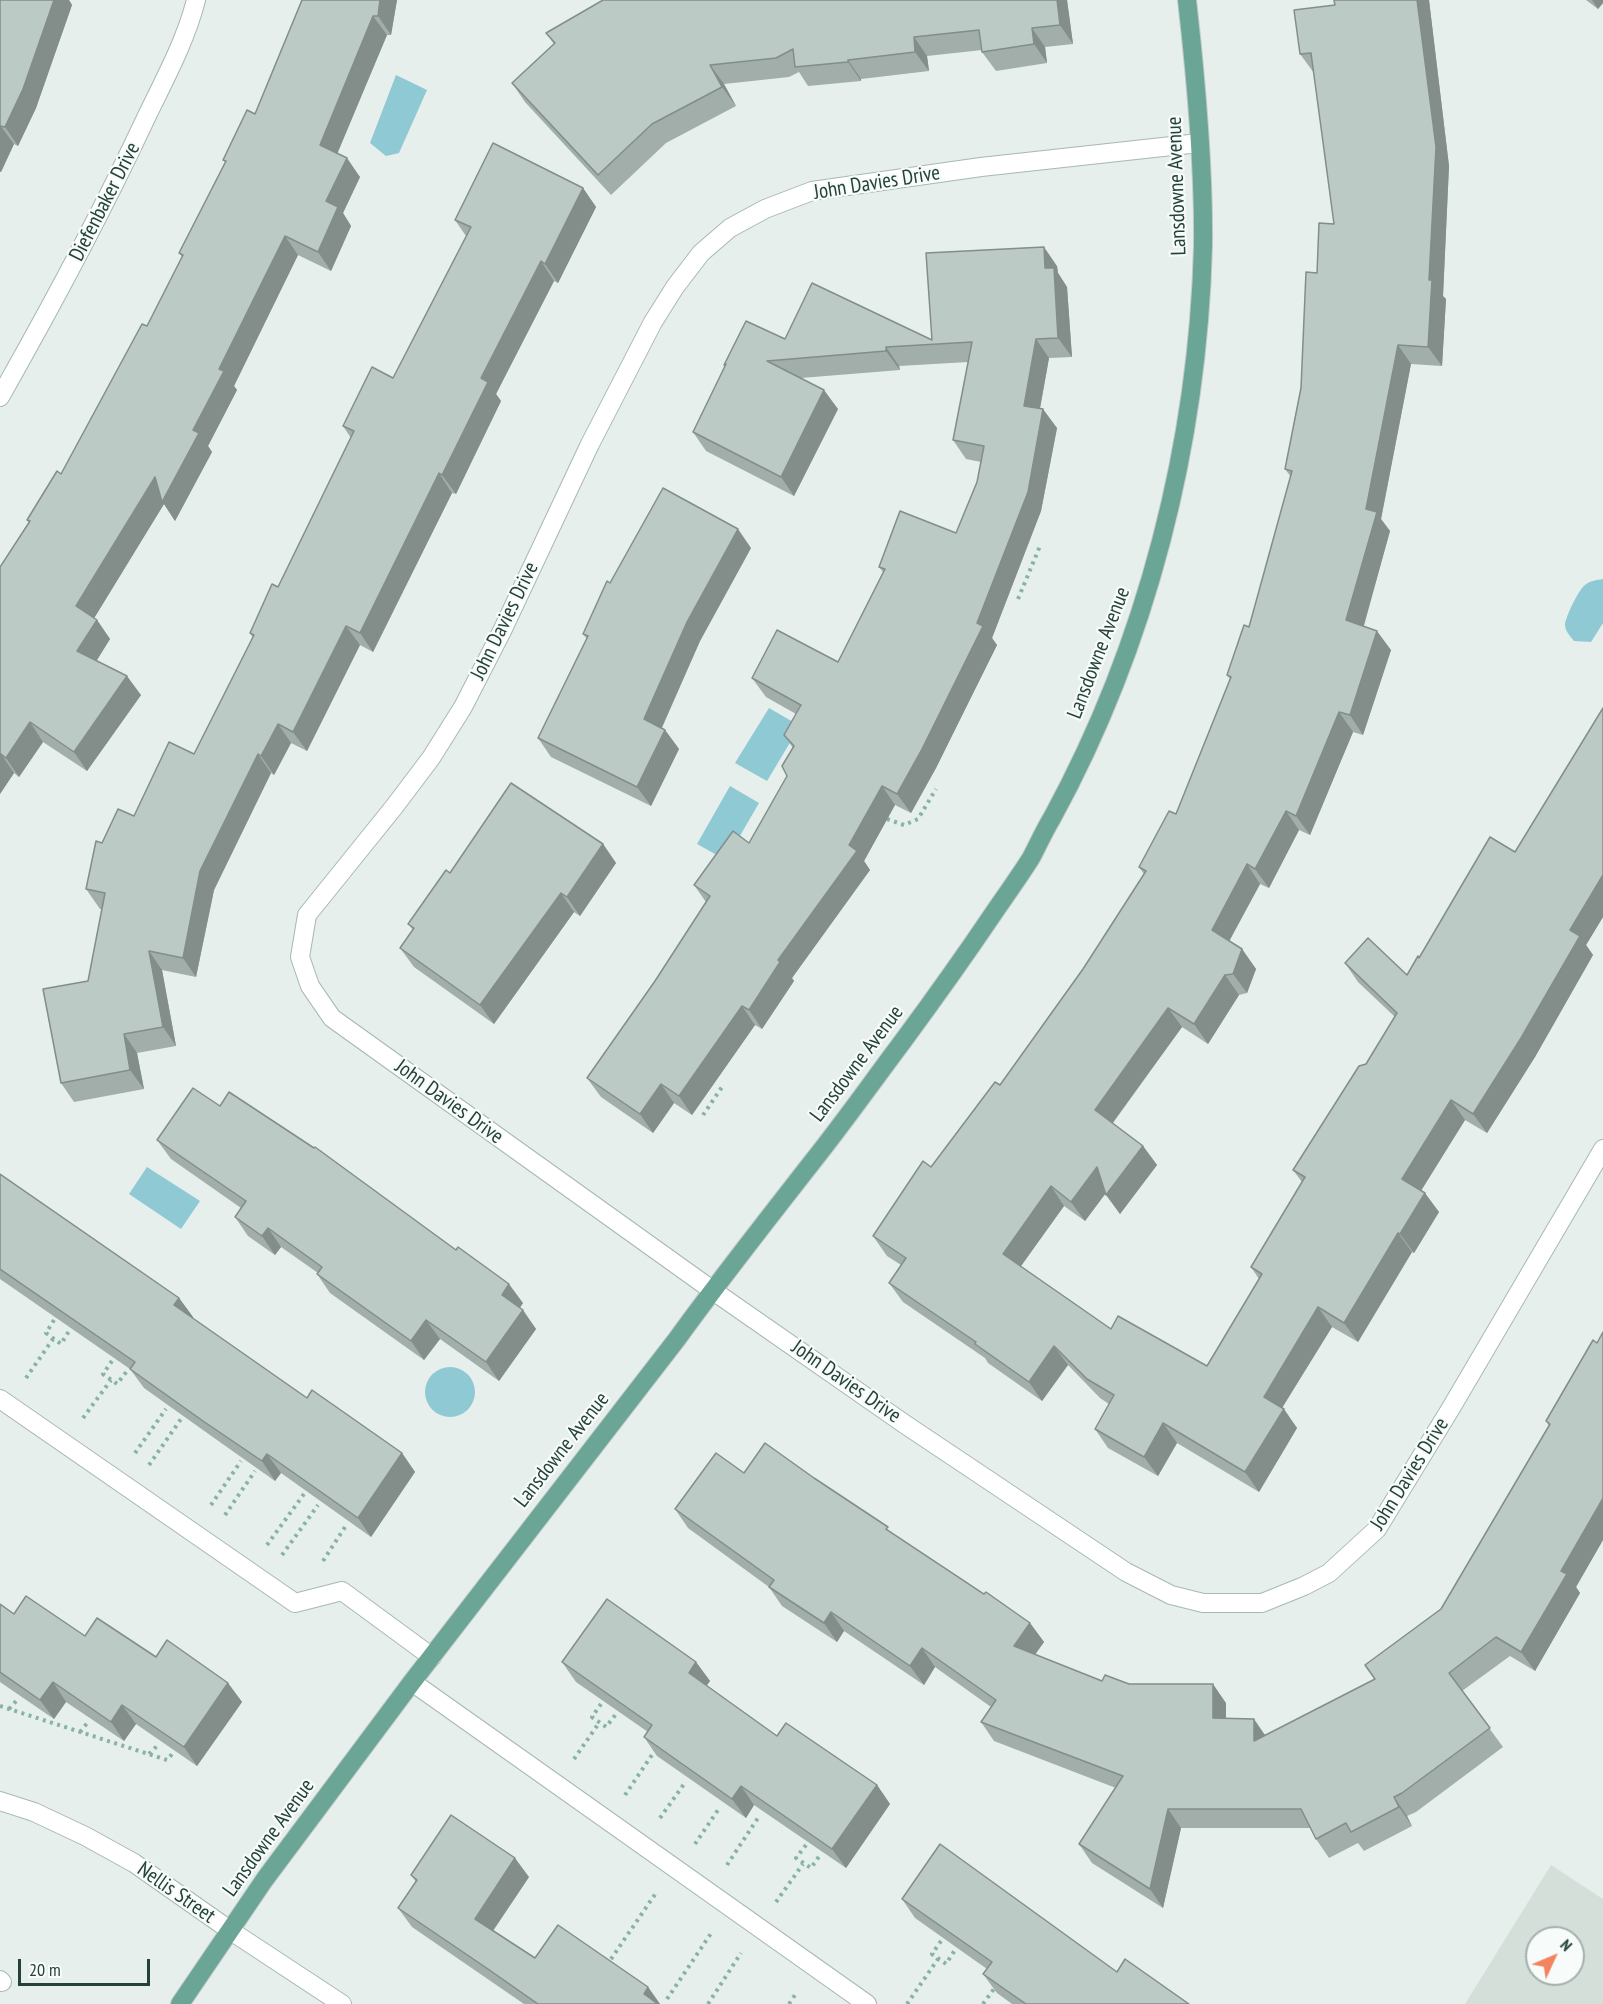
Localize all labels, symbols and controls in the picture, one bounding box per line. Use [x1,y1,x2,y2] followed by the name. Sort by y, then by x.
[1162,116,1192,256] street label: Lansdowne Avenue
[64,138,146,266] street label: Diefenbaker Drive
[812,161,942,205] street label: John Davies Drive
[466,558,544,684] street label: John Davies Drive
[1062,584,1136,722] street label: Lansdowne Avenue
[805,1001,909,1127] street label: Lansdowne Avenue
[390,1054,508,1150] street label: John Davies Drive
[787,1335,905,1429] street label: John Davies Drive
[509,1387,615,1513] street label: Lansdowne Avenue
[1366,1413,1454,1535] street label: John Davies Drive
[218,1774,320,1902] street label: Lansdowne Avenue
[132,1857,220,1929] street label: Nellis Street
[1525,1926,1585,1986] north arrow
[1556,1935,1577,1955] text: N
[21,1947,153,1985] scale bar
[29,1958,61,1981] text: 20 m

